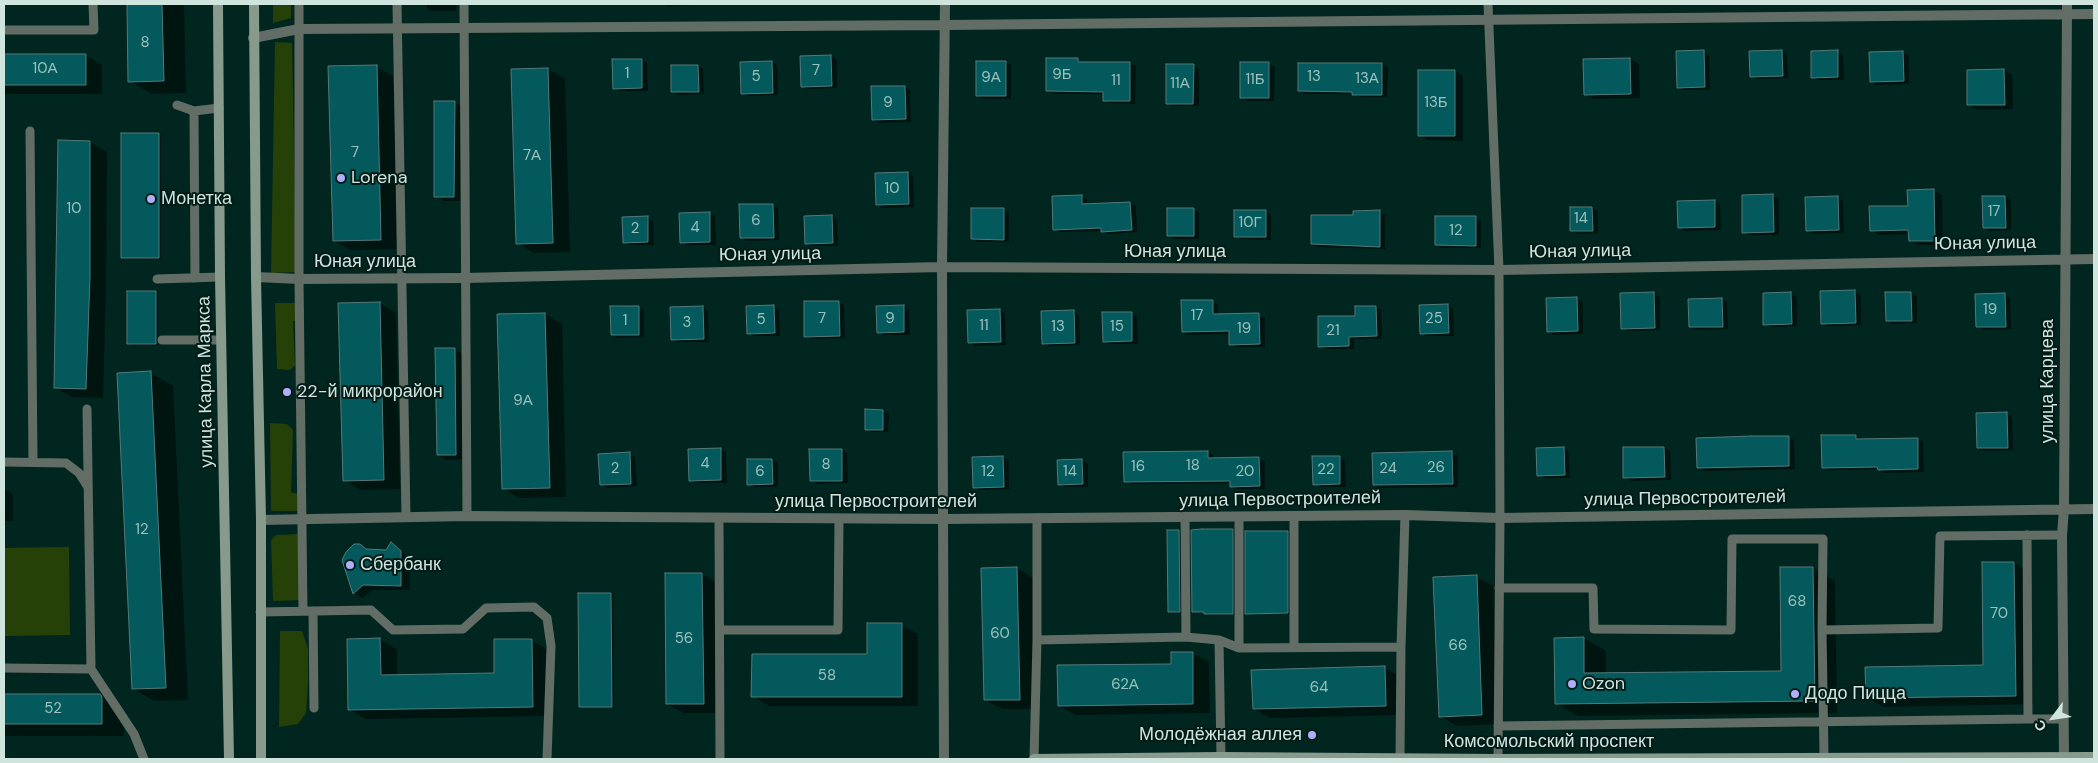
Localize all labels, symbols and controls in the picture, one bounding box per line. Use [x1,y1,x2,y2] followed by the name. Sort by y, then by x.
[140,34,150,52] house number: 8
[33,60,57,78] house number: 10А
[812,62,820,80] house number: 7
[625,65,629,83] house number: 1
[1052,66,1072,84] house number: 9Б
[751,68,761,86] house number: 5
[1307,68,1321,86] house number: 13
[981,69,1001,87] house number: 9А
[1355,70,1379,88] house number: 13А
[1245,71,1265,89] house number: 11Б
[1111,72,1121,90] house number: 11
[1170,75,1190,93] house number: 11А
[883,94,893,112] house number: 9
[1424,94,1448,112] house number: 13Б
[351,144,359,162] house number: 7
[523,147,541,165] house number: 7А
[351,167,407,189] place label: Lorena
[335,172,347,184] marker: Lorena
[885,180,899,198] house number: 10
[161,188,232,210] place label: Монетка
[145,193,157,205] marker: Монетка
[67,200,81,218] house number: 10
[1988,203,2000,221] house number: 17
[1574,210,1588,228] house number: 14
[751,212,761,230] house number: 6
[1238,214,1262,232] house number: 10Г
[690,219,700,237] house number: 4
[631,220,639,238] house number: 2
[1449,222,1463,240] house number: 12
[1934,232,2036,256] street label: Юная улица
[1529,240,1631,264] street label: Юная улица
[1124,241,1226,263] street label: Юная улица
[719,243,821,267] street label: Юная улица
[314,251,416,273] street label: Юная улица
[194,296,218,468] street label: улица Карла Маркса
[1983,301,1997,319] house number: 19
[1191,307,1203,325] house number: 17
[818,310,826,328] house number: 7
[885,310,895,328] house number: 9
[1425,310,1443,328] house number: 25
[756,311,766,329] house number: 5
[623,312,627,330] house number: 1
[683,314,691,332] house number: 3
[979,317,989,335] house number: 11
[1051,318,1065,336] house number: 13
[1110,318,1124,336] house number: 15
[2037,319,2059,443] street label: улица Карцева
[1237,320,1251,338] house number: 19
[1326,322,1340,340] house number: 21
[297,381,443,403] place label: 22-й микрорайон
[281,386,293,398] marker: 22-й микрорайон
[513,392,533,410] house number: 9А
[700,455,710,473] house number: 4
[821,456,831,474] house number: 8
[1186,457,1200,475] house number: 18
[1131,458,1145,476] house number: 16
[1427,459,1445,477] house number: 26
[611,460,619,478] house number: 2
[1379,460,1397,478] house number: 24
[1317,461,1335,479] house number: 22
[755,463,765,481] house number: 6
[981,463,995,481] house number: 12
[1063,463,1077,481] house number: 14
[1236,463,1254,481] house number: 20
[1584,486,1786,512] street label: улица Первостроителей
[1179,487,1381,513] street label: улица Первостроителей
[775,491,977,513] street label: улица Первостроителей
[135,521,149,539] house number: 12
[360,554,441,576] place label: Сбербанк
[344,559,356,571] marker: Сбербанк
[1788,593,1806,611] house number: 68
[1990,605,2008,623] house number: 70
[990,625,1010,643] house number: 60
[675,630,693,648] house number: 56
[1449,637,1467,655] house number: 66
[818,667,836,685] house number: 58
[1582,673,1625,695] place label: Ozon
[1111,676,1139,694] house number: 62А
[1566,678,1578,690] marker: Ozon
[1310,679,1328,697] house number: 64
[1805,683,1906,705] place label: Додо Пицца
[1789,688,1801,700] marker: Додо Пицца
[2028,693,2078,743] north arrow
[44,700,62,718] house number: 52
[2030,717,2050,735] text: С
[1139,724,1302,746] place label: Молодёжная аллея
[1306,729,1318,741] marker: Молодёжная аллея
[1444,731,1654,753] street label: Комсомольский проспект

